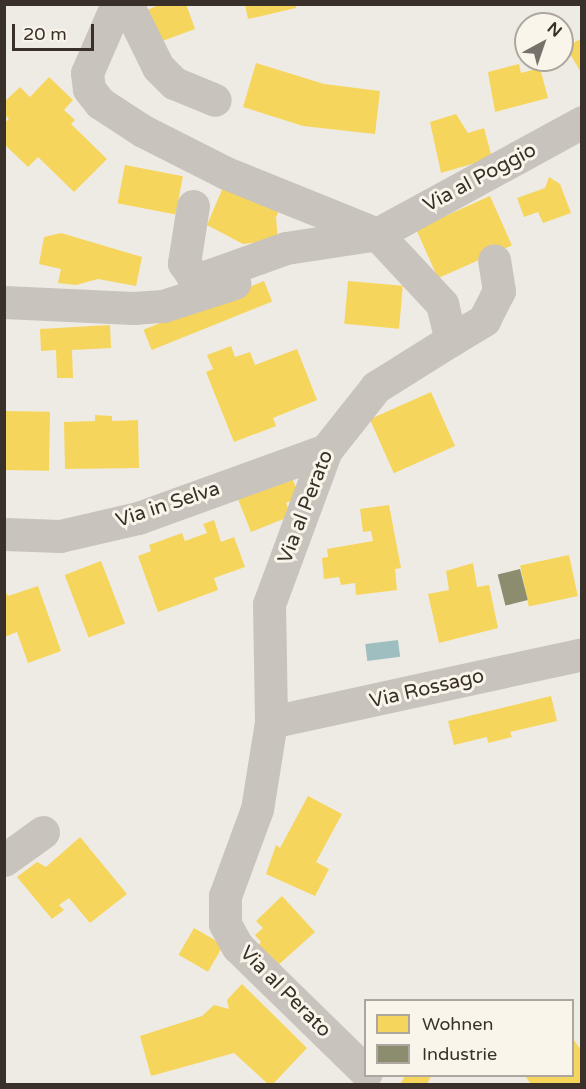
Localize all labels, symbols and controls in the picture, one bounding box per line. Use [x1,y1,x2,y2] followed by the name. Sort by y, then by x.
[15,12,98,50] scale bar
[514,12,574,72] north arrow
[543,18,566,42] text: N
[23,23,67,45] text: 20 m
[420,138,540,218] street label: Via al Poggio
[273,447,339,567] street label: Via al Perato
[113,477,223,533] street label: Via in Selva
[367,664,487,714] street label: Via Rossago
[234,941,336,1043] street label: Via al Perato
[364,999,574,1077] legend
[422,1013,493,1035] text: Wohnen
[422,1043,497,1065] text: Industrie

